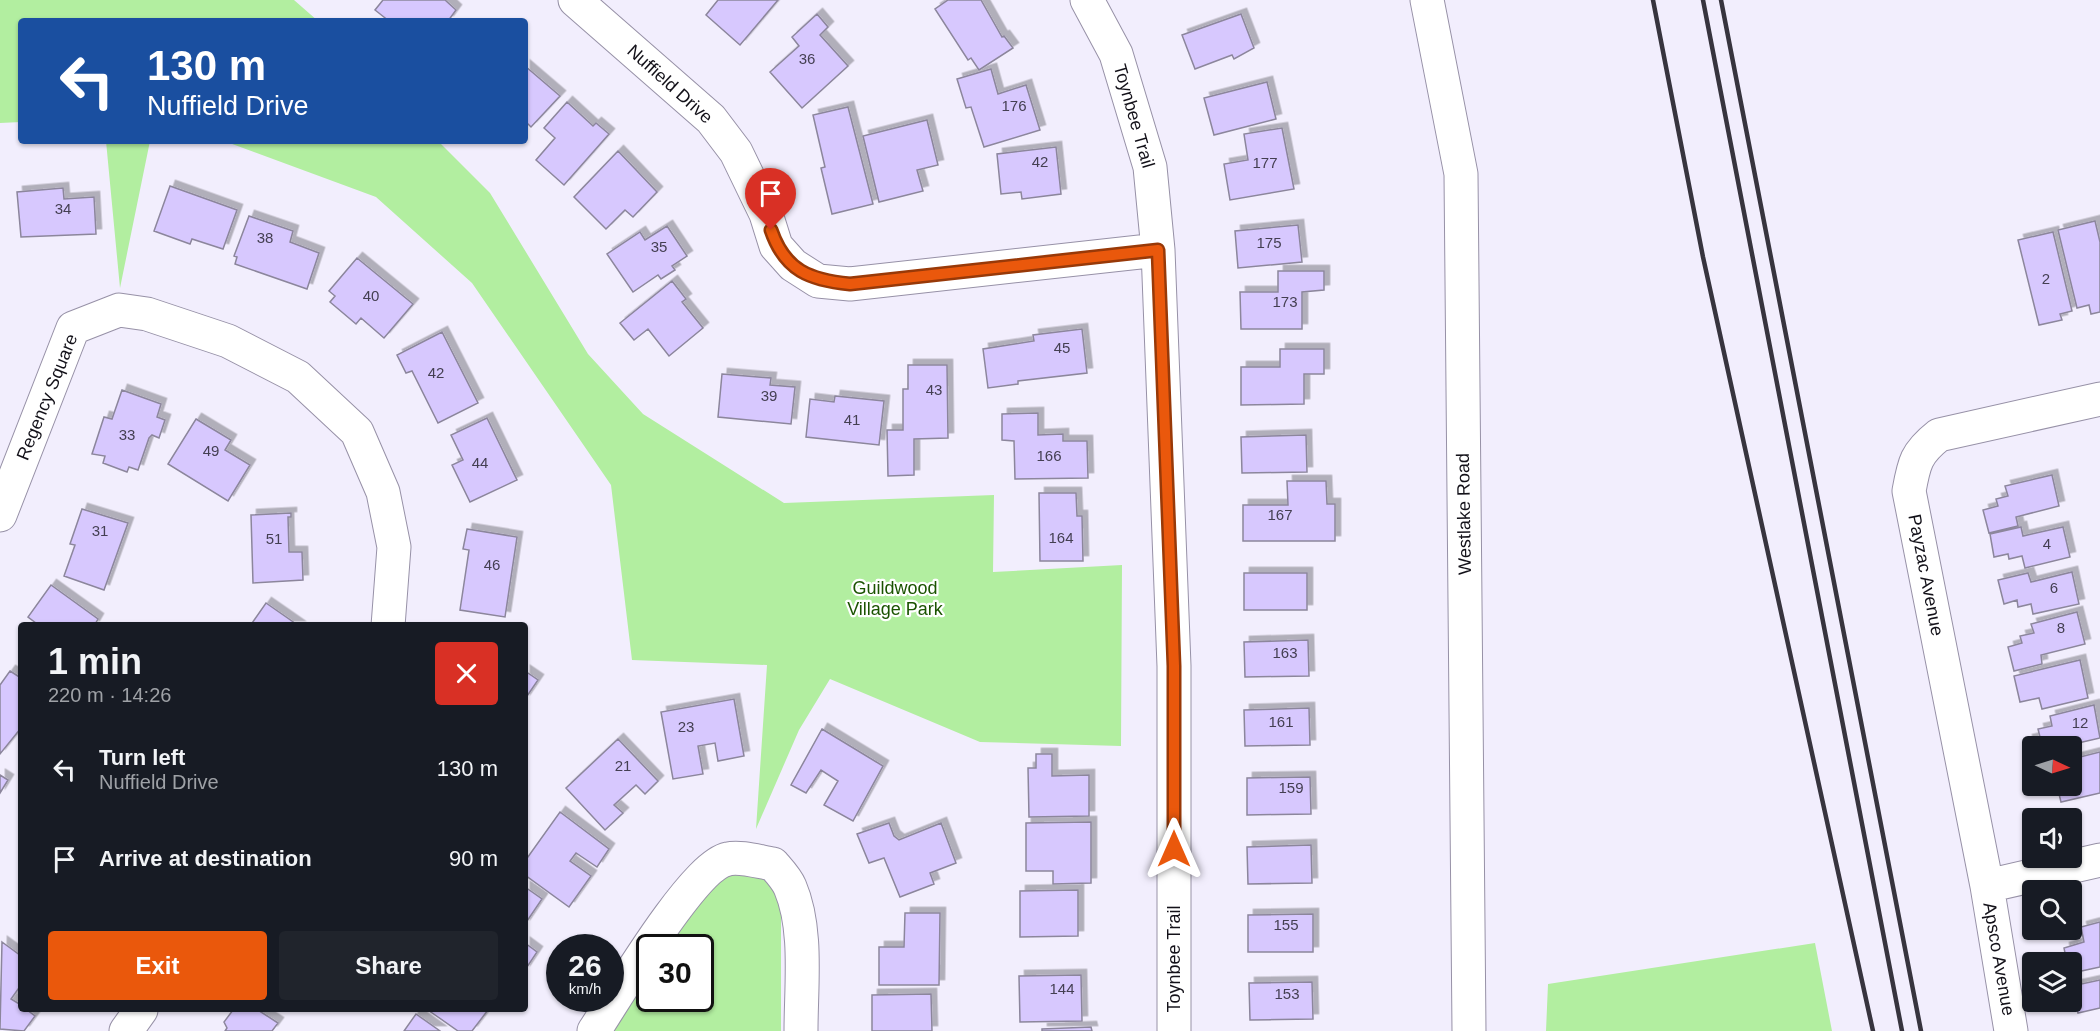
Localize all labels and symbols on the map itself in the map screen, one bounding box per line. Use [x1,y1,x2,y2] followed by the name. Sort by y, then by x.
[623,41,717,127] street label: Nuffield Drive
[799,50,815,67] house number: 36
[1110,62,1158,170] street label: Toynbee Trail
[1001,97,1027,114] house number: 176
[1032,153,1048,170] house number: 42
[1252,154,1278,171] house number: 177
[745,168,796,230] pin
[55,200,71,217] house number: 34
[257,229,273,246] house number: 38
[1256,234,1282,251] house number: 175
[651,238,667,255] house number: 35
[2042,270,2050,287] house number: 2
[363,287,379,304] house number: 40
[1272,293,1298,310] house number: 173
[13,331,81,463] street label: Regency Square
[1054,339,1070,356] house number: 45
[428,364,444,381] house number: 42
[926,381,942,398] house number: 43
[761,387,777,404] house number: 39
[844,411,860,428] house number: 41
[119,426,135,443] house number: 33
[203,442,219,459] house number: 49
[1036,447,1062,464] house number: 166
[1453,453,1475,575] street label: Westlake Road
[472,454,488,471] house number: 44
[1267,506,1293,523] house number: 167
[1904,512,1948,638] street label: Payzac Avenue
[92,522,108,539] house number: 31
[1048,529,1074,546] house number: 164
[266,530,282,547] house number: 51
[2043,535,2051,552] house number: 4
[484,556,500,573] house number: 46
[847,578,944,619] park label: Guildwood Village Park
[2050,579,2058,596] house number: 6
[2057,619,2065,636] house number: 8
[1272,644,1298,661] house number: 163
[1268,713,1294,730] house number: 161
[2072,714,2088,731] house number: 12
[678,718,694,735] house number: 23
[2022,736,2082,796] north arrow
[615,757,631,774] house number: 21
[1278,779,1304,796] house number: 159
[1142,817,1206,881] position arrow
[1979,901,2019,1017] street label: Apsco Avenue
[1164,905,1184,1013] street label: Toynbee Trail
[1273,916,1299,933] house number: 155
[636,934,714,1012] speed limit sign: 30
[1049,980,1075,997] house number: 144
[1274,985,1300,1002] house number: 153

